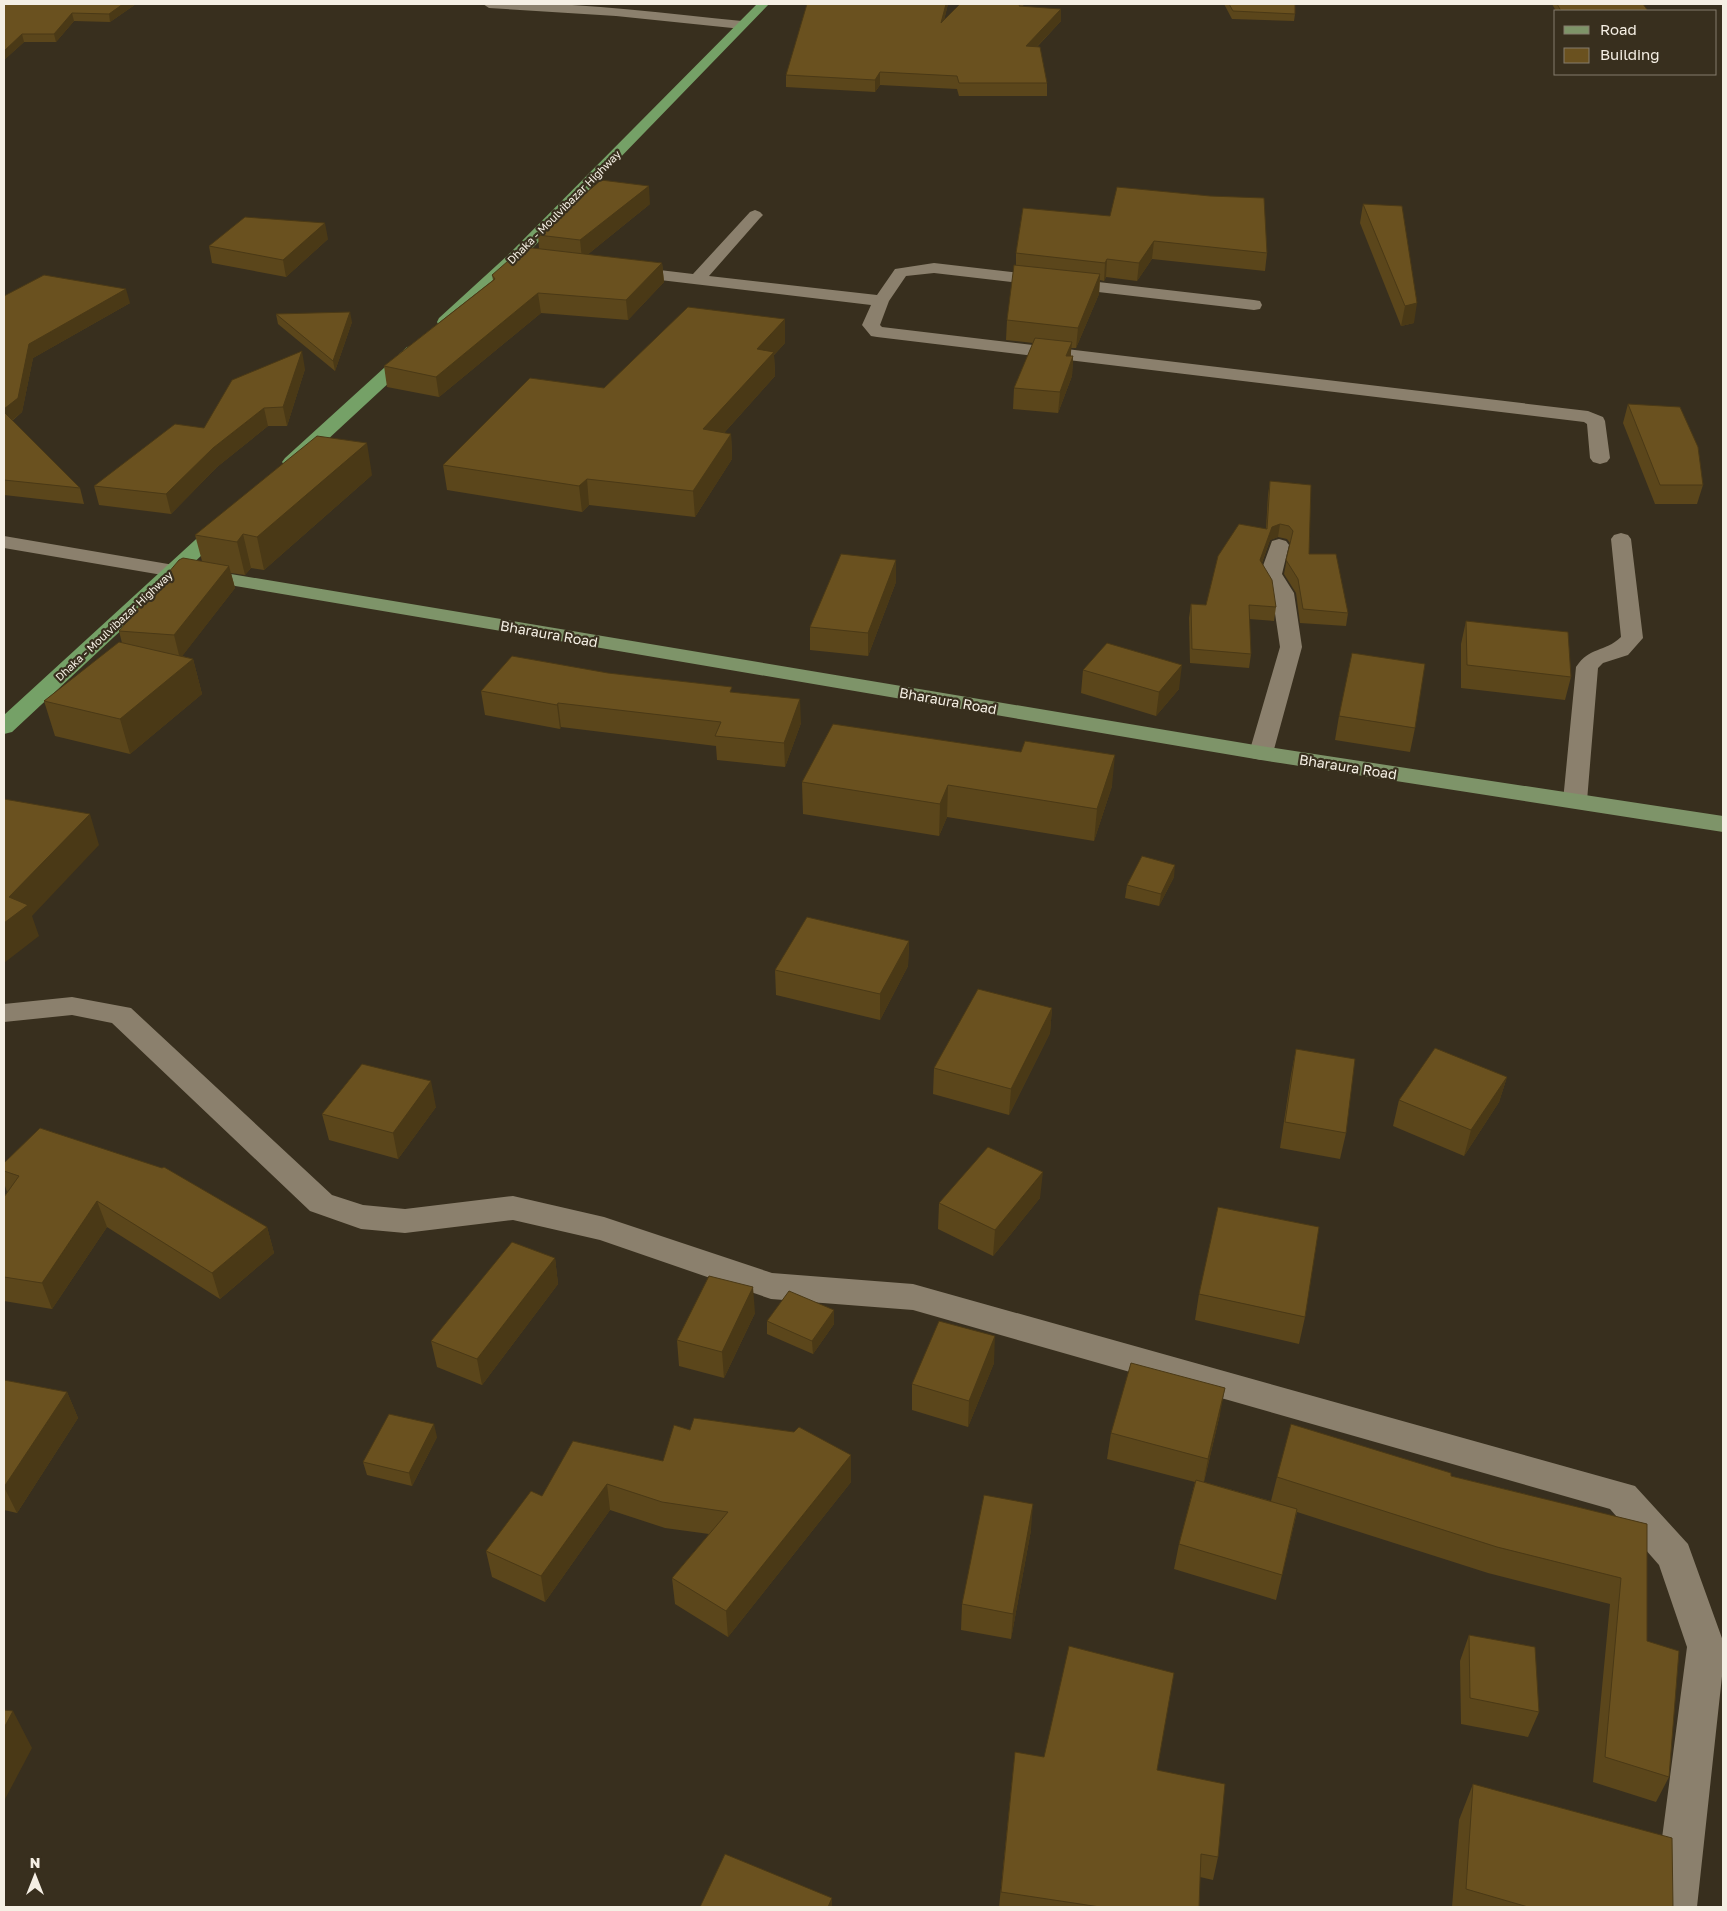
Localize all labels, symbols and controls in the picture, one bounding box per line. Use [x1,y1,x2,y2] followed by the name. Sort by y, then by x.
[1554,10,1717,75] legend
[1600,20,1637,38] text: Road
[1600,45,1660,63] text: Building
[504,147,623,266] street label: Dhaka - Moulvibazar Highway
[52,568,175,683] street label: Dhaka - Moulvibazar Highway
[499,617,599,650] street label: Bharaura Road
[898,684,998,717] street label: Bharaura Road
[1298,750,1398,783] street label: Bharaura Road
[10,1851,60,1901] north arrow
[30,1854,40,1871] text: N

